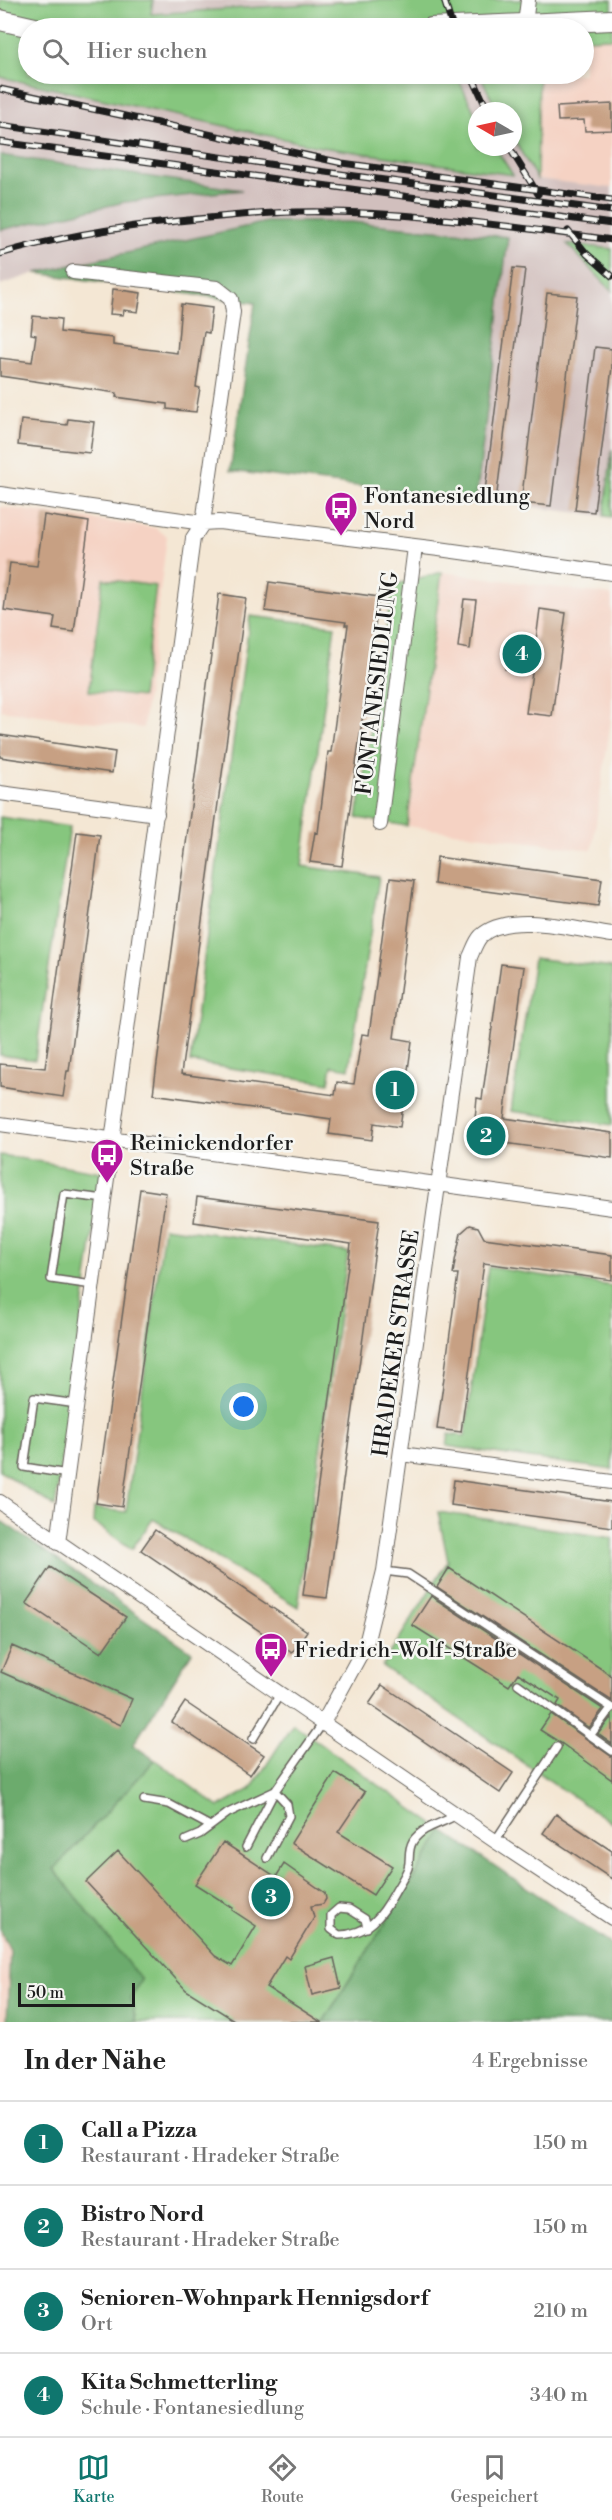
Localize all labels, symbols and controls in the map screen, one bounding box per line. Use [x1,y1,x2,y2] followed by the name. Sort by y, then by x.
[18,18,594,84] search box
[39,35,72,68] icon: search
[87,38,207,65] text: Hier suchen
[468,102,522,156] north arrow
[364,483,531,535] place label: Fontanesiedlung Nord
[323,490,359,537] bus stop icon: Fontanesiedlung Nord
[350,570,405,796] street label: FONTANESIEDLUNG
[502,632,542,676] pin: 4
[376,1068,414,1112] pin: 1
[466,1114,506,1158] pin: 2
[130,1130,293,1182] place label: Reinickendorfer Straße
[89,1137,125,1184] bus stop icon: Reinickendorfer Straße
[367,1228,426,1459] street label: HRADEKER STRASSE
[229,1392,258,1421] your location
[253,1631,289,1678] bus stop icon: Friedrich-Wolf-Straße
[294,1637,517,1664] place label: Friedrich-Wolf-Straße
[252,1874,290,1920] pin: 3
[18,1980,135,2008] scale bar
[27,1983,64,2003] text: 50 m
[24,2045,166,2077] text: In der Nähe
[472,2049,588,2074] text: 4 Ergebnisse
[81,2117,197,2144] text: Call a Pizza
[39,2131,48,2156] text: 1
[533,2131,588,2156] text: 150 m
[81,2144,340,2169] text: Restaurant · Hradeker Straße
[81,2201,204,2228] text: Bistro Nord
[37,2215,50,2240] text: 2
[533,2215,588,2240] text: 150 m
[81,2228,340,2253] text: Restaurant · Hradeker Straße
[81,2285,428,2312] text: Senioren-Wohnpark Hennigsdorf
[37,2299,50,2324] text: 3
[533,2299,588,2324] text: 210 m
[81,2312,113,2337] text: Ort
[81,2369,277,2396] text: Kita Schmetterling
[37,2383,50,2408] text: 4
[530,2383,588,2408] text: 340 m
[81,2396,304,2421] text: Schule · Fontanesiedlung
[73,2451,115,2507] tab: Karte
[261,2451,304,2507] tab: Route
[451,2451,539,2507] tab: Gespeichert

